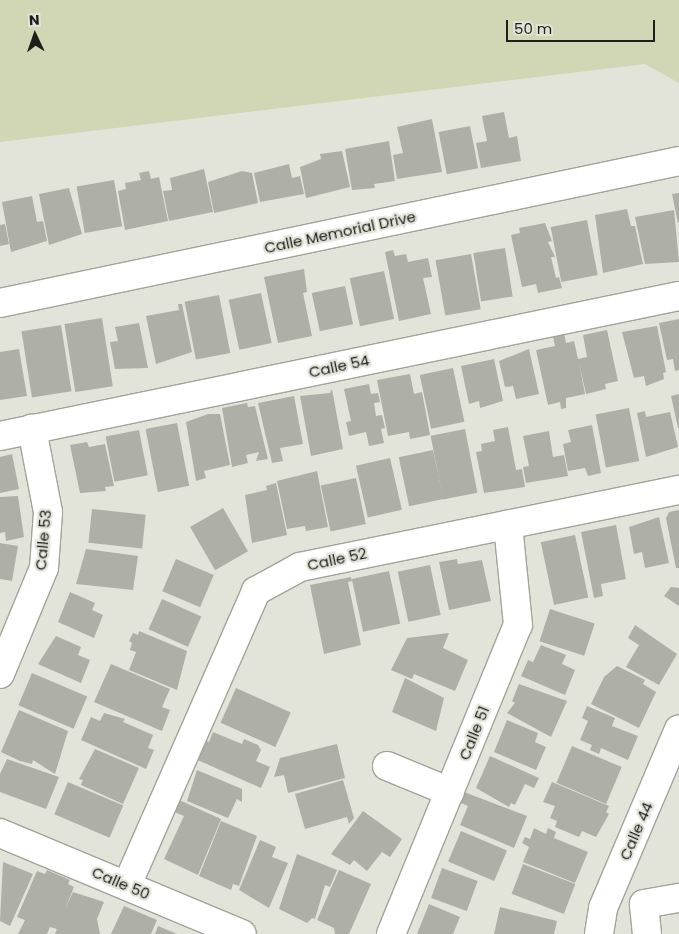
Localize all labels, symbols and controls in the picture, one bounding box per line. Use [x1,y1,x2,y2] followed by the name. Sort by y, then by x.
[10,10,60,60] north arrow
[28,10,40,30] text: N
[509,10,658,42] scale bar
[514,18,552,39] text: 50 m
[263,207,417,257] street label: Calle Memorial Drive
[307,351,371,381] street label: Calle 54
[31,509,55,571] street label: Calle 53
[306,544,368,574] street label: Calle 52
[455,703,493,763] street label: Calle 51
[616,799,656,863] street label: Calle 44
[89,863,153,903] street label: Calle 50

